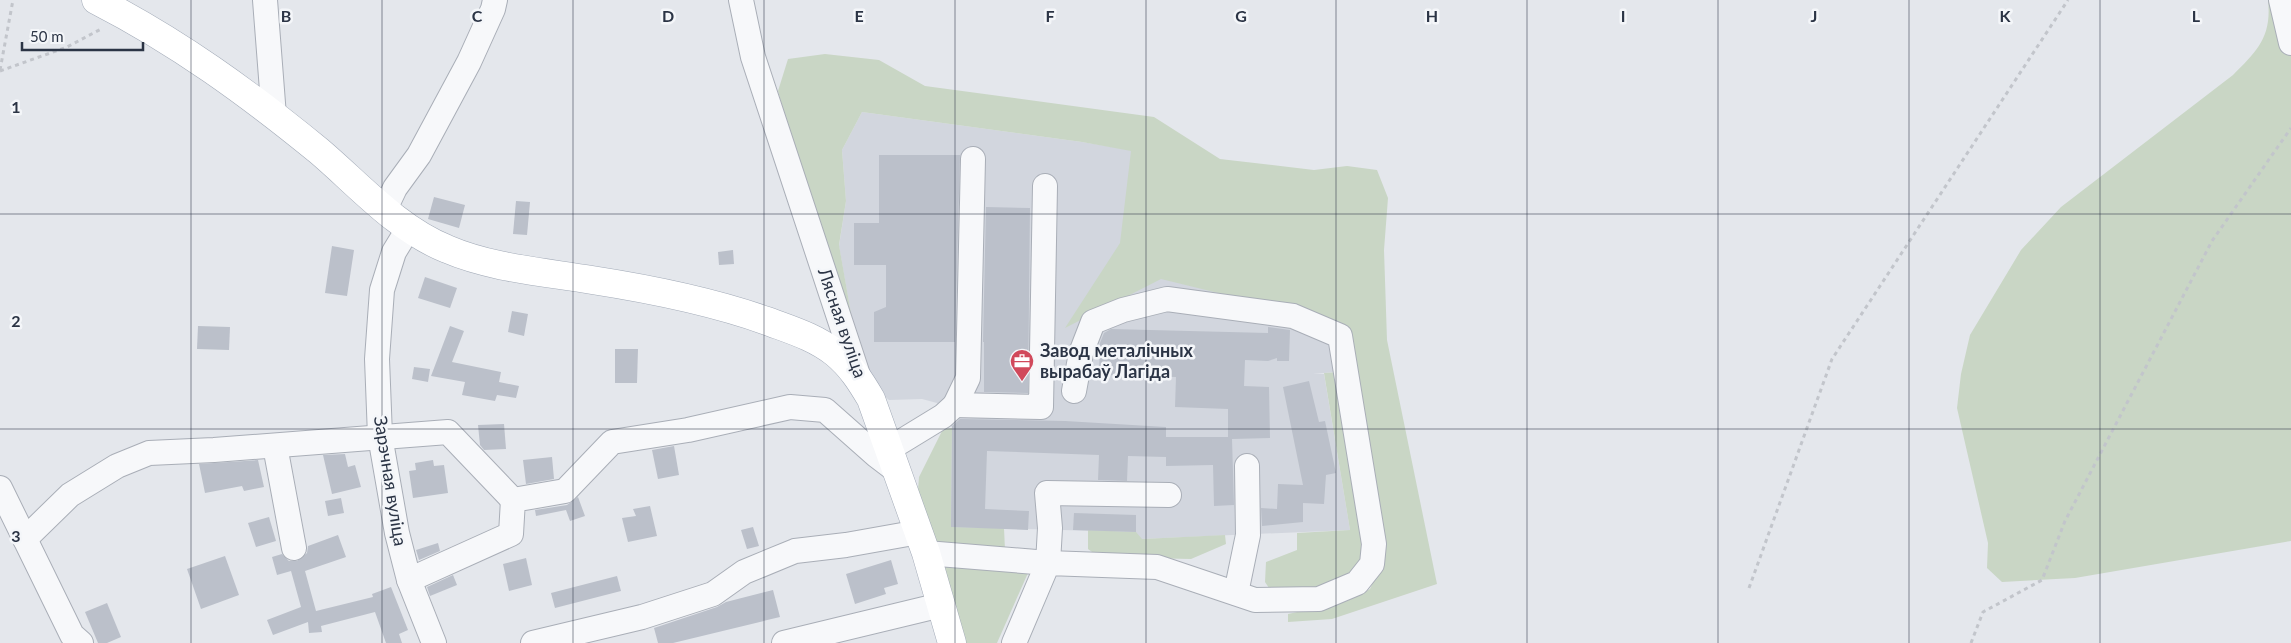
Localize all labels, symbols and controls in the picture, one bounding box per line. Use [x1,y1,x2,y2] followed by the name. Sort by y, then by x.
[281,6,291,25] text: B
[472,6,483,25] text: C
[662,6,674,25] text: D
[854,6,864,25] text: E
[1045,6,1055,25] text: F
[1235,6,1247,25] text: G
[1426,6,1438,25] text: H
[1621,6,1625,25] text: I
[1811,6,1817,25] text: J
[2000,6,2012,25] text: K
[2192,6,2201,25] text: L
[22,20,144,52] scale bar
[30,27,64,45] text: 50 m
[11,97,21,116] text: 1
[814,264,872,380] street label: Лясная вуліца
[11,311,21,330] text: 2
[1040,339,1194,382] place label: Завод металічных вырабаў Лагіда
[1009,348,1035,382] office icon: Завод металічных вырабаў Лагіда
[370,414,412,547] street label: Зарэчная вуліца
[11,526,21,545] text: 3

